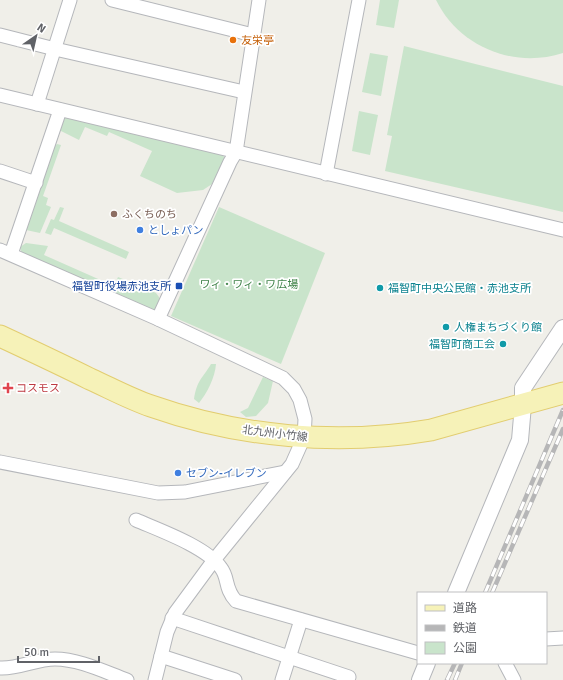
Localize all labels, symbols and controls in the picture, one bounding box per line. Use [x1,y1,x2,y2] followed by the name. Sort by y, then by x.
[16,16,56,56] north arrow
[35,21,48,36] text: N
[241,34,274,47] place label: 友栄亭
[228,35,238,45] marker: 友栄亭
[122,208,177,221] place label: ふくちのち
[109,209,119,219] marker: ふくちのち
[148,224,204,237] place label: としょパン
[135,225,145,235] marker: としょパン
[200,278,298,291] park label: ワィ・ワィ・ワ広場
[72,280,172,293] place label: 福智町役場赤池支所
[174,281,184,291] marker: 福智町役場赤池支所
[388,282,532,295] place label: 福智町中央公民館・赤池支所
[375,283,385,293] marker: 福智町中央公民館・赤池支所
[454,321,542,334] place label: 人権まちづくり館
[441,322,451,332] marker: 人権まちづくり館
[429,338,495,351] place label: 福智町商工会
[498,339,508,349] marker: 福智町商工会
[16,382,60,395] place label: コスモス
[3,383,13,393] marker: コスモス
[241,423,308,444] street label: 北九州小竹線
[186,467,267,480] place label: セブン-イレブン
[173,468,183,478] marker: セブン-イレブン
[417,592,547,664] legend
[453,601,477,616] text: 道路
[453,621,477,636] text: 鉄道
[18,638,99,664] scale bar
[453,641,477,656] text: 公園
[24,645,49,660] text: 50 m

